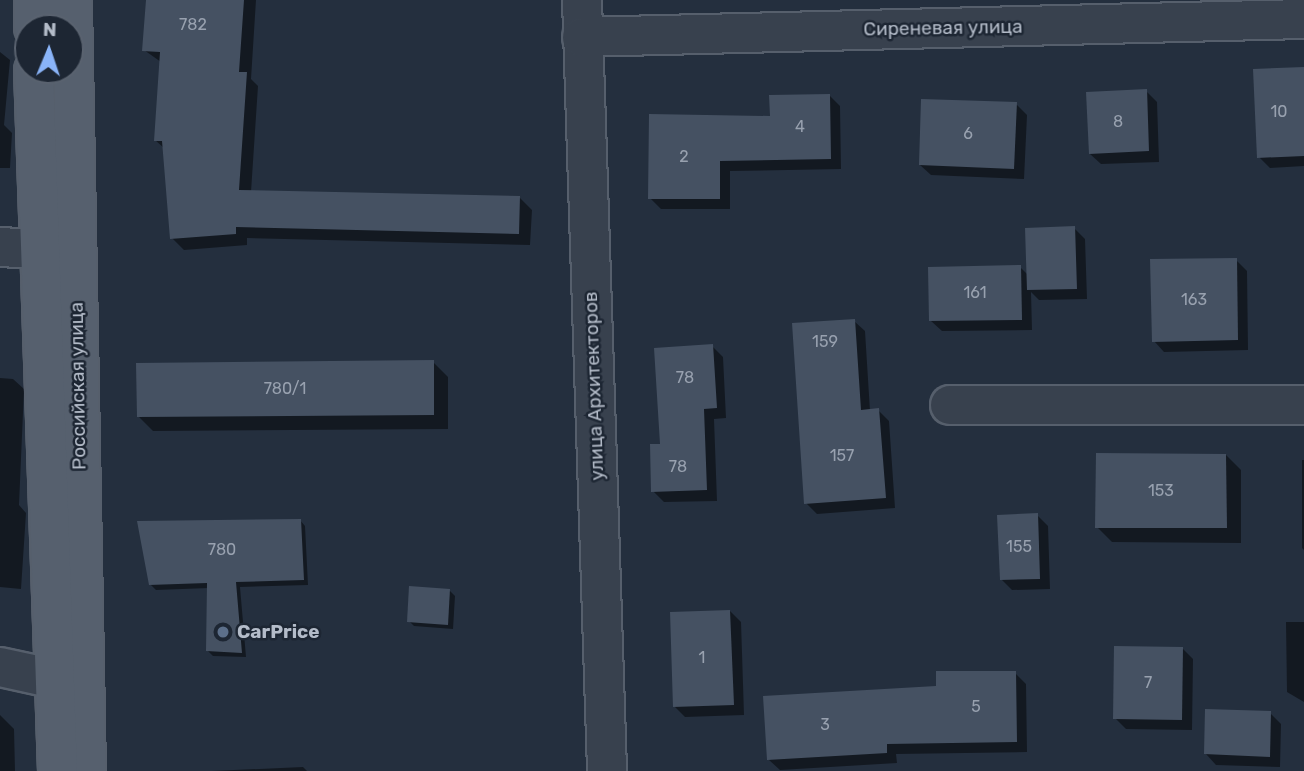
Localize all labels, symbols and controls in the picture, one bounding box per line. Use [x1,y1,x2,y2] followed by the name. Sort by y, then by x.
[14,14,84,84] north arrow
[179,15,207,35] house number: 782
[863,15,1023,41] street label: Сиреневая улица
[42,18,57,41] text: N
[1270,102,1288,122] house number: 10
[1113,112,1123,132] house number: 8
[795,117,805,137] house number: 4
[963,124,973,144] house number: 6
[679,147,689,167] house number: 2
[964,283,986,303] house number: 161
[1181,290,1207,310] house number: 163
[579,291,609,481] street label: улица Архитекторов
[65,302,91,470] street label: Российская улица
[812,332,838,352] house number: 159
[676,368,694,388] house number: 78
[264,379,306,399] house number: 780/1
[830,446,854,466] house number: 157
[669,457,687,477] house number: 78
[1148,481,1174,501] house number: 153
[1006,537,1032,557] house number: 155
[208,540,236,560] house number: 780
[237,621,320,643] place label: CarPrice
[215,624,231,640] marker: CarPrice
[699,648,705,668] house number: 1
[1144,673,1152,693] house number: 7
[971,697,981,717] house number: 5
[820,715,830,735] house number: 3

